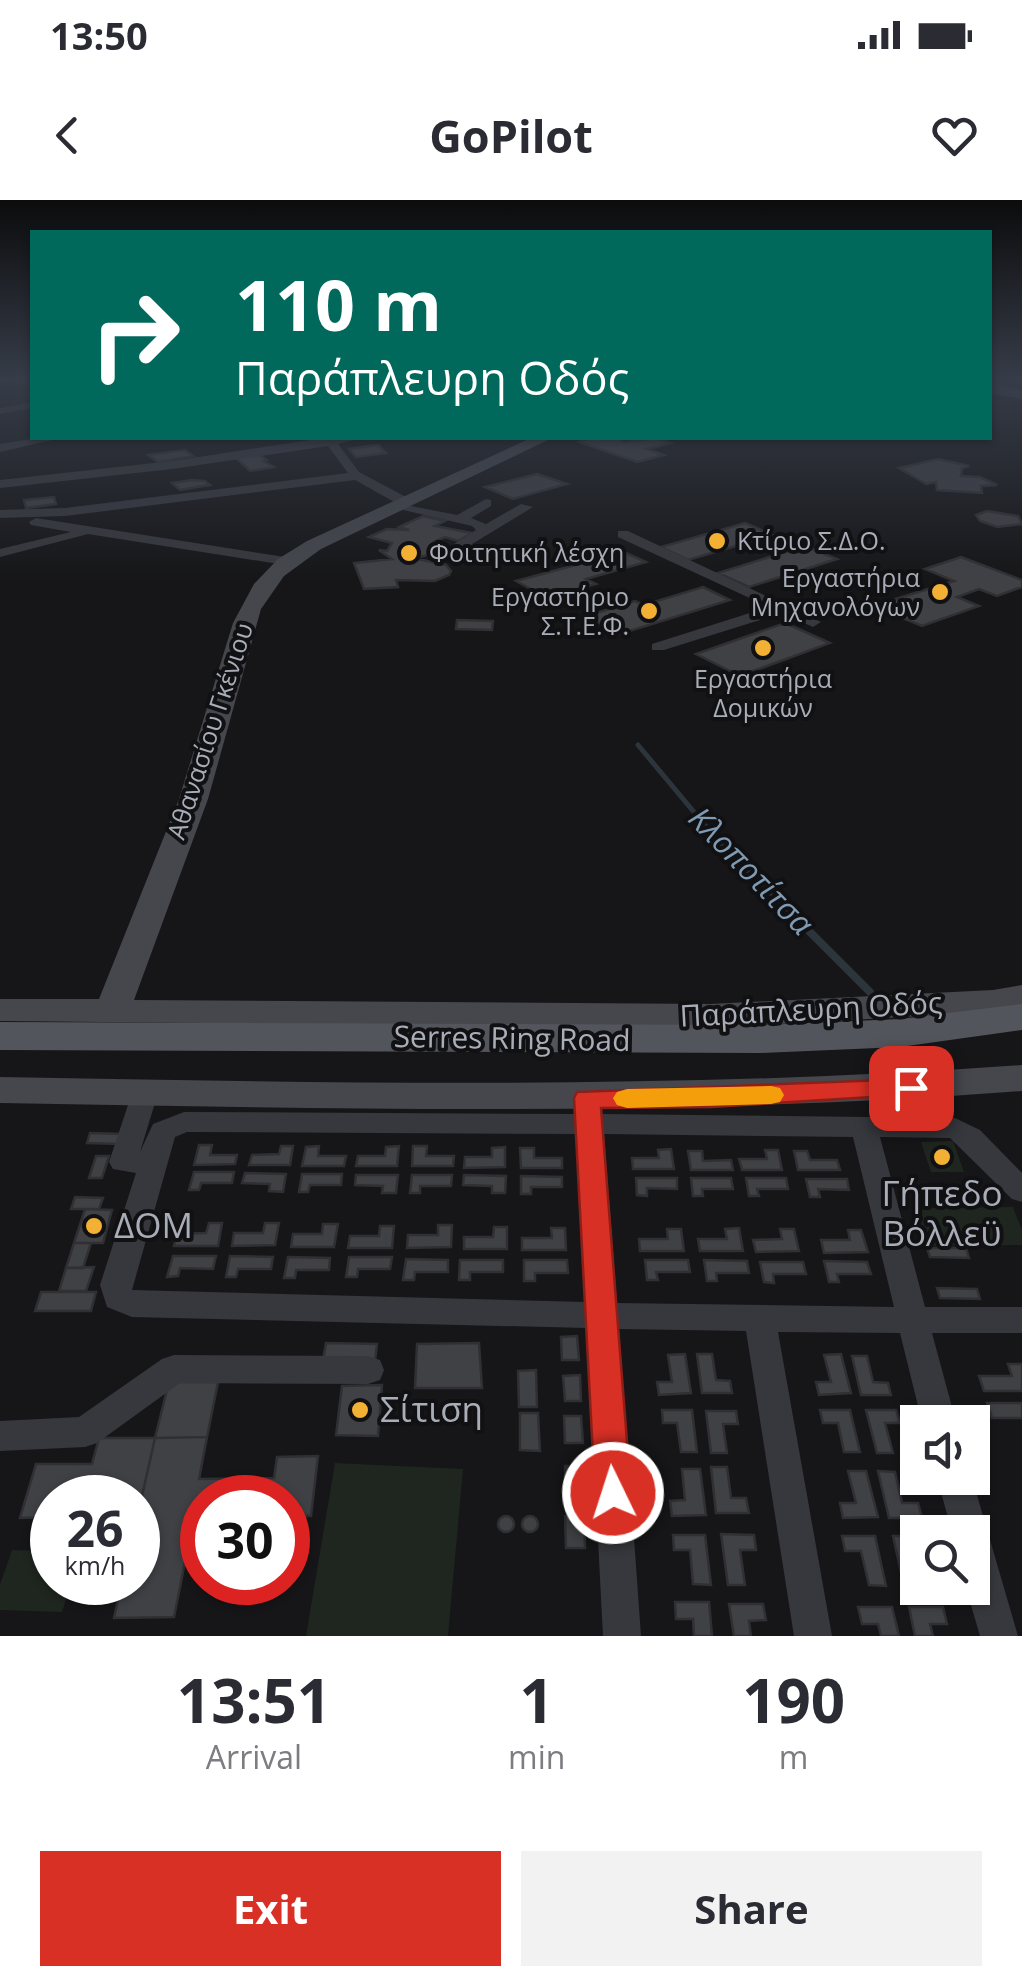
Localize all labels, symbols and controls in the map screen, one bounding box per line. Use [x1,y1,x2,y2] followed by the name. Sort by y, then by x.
[50,9,148,61] text: 13:50
[429,105,593,166] text: GoPilot
[40,108,95,163] icon: back
[927,108,982,163] icon: heart
[235,256,442,352] text: 110 m
[70,270,200,400] icon: right
[235,347,629,408] text: Παράπλευρη Οδός
[737,523,885,557] place label: Κτίριο Σ.Δ.Ο.
[706,530,728,552] marker: Κτίριο Σ.Δ.Ο.
[429,535,624,569] place label: Φοιτητική λέσχη
[398,542,420,564] marker: Φοιτητική λέσχη
[751,560,920,623] place label: Εργαστήρια Μηχανολόγων
[491,579,629,642] place label: Εργαστήριο Σ.Τ.Ε.Φ.
[929,581,951,603] marker: Εργαστήρια Μηχανολόγων
[638,600,660,622] marker: Εργαστήριο Σ.Τ.Ε.Φ.
[158,618,260,843] street label: Αθανασίου Γκένιου
[752,637,774,659] marker: Εργαστήρια Δομικών
[694,661,832,724] place label: Εργαστήρια Δομικών
[680,797,825,944] water label: Κλοποτίτσα
[679,981,943,1036] street label: Παράπλευρη Οδός
[393,1015,631,1060] street label: Serres Ring Road
[869,1046,954,1131] pin
[884,1061,939,1116] icon: arrive
[931,1146,953,1168] marker: Γήπεδο Βόλλεϋ
[881,1169,1003,1256] place label: Γήπεδο Βόλλεϋ
[114,1201,193,1248] place label: ΔΟΜ
[83,1215,105,1237] marker: ΔΟΜ
[380,1385,483,1432] place label: Σίτιση
[349,1399,371,1421] marker: Σίτιση
[900,1405,990,1605] map controls
[900,1405,990,1495] button: sound
[561,1441,665,1545] position arrow
[180,1475,310,1605] speed limit sign: 30
[66,1494,124,1562] text: 26
[900,1515,990,1605] button: search
[65,1548,125,1582] text: km/h
[177,1659,331,1741] text: 13:51
[520,1659,554,1741] text: 1
[742,1659,845,1741] text: 190
[206,1735,302,1778] text: Arrival
[508,1735,565,1778] text: min
[779,1735,808,1778] text: m
[40,1851,501,1966] button: Exit
[521,1851,982,1966] button: Share

